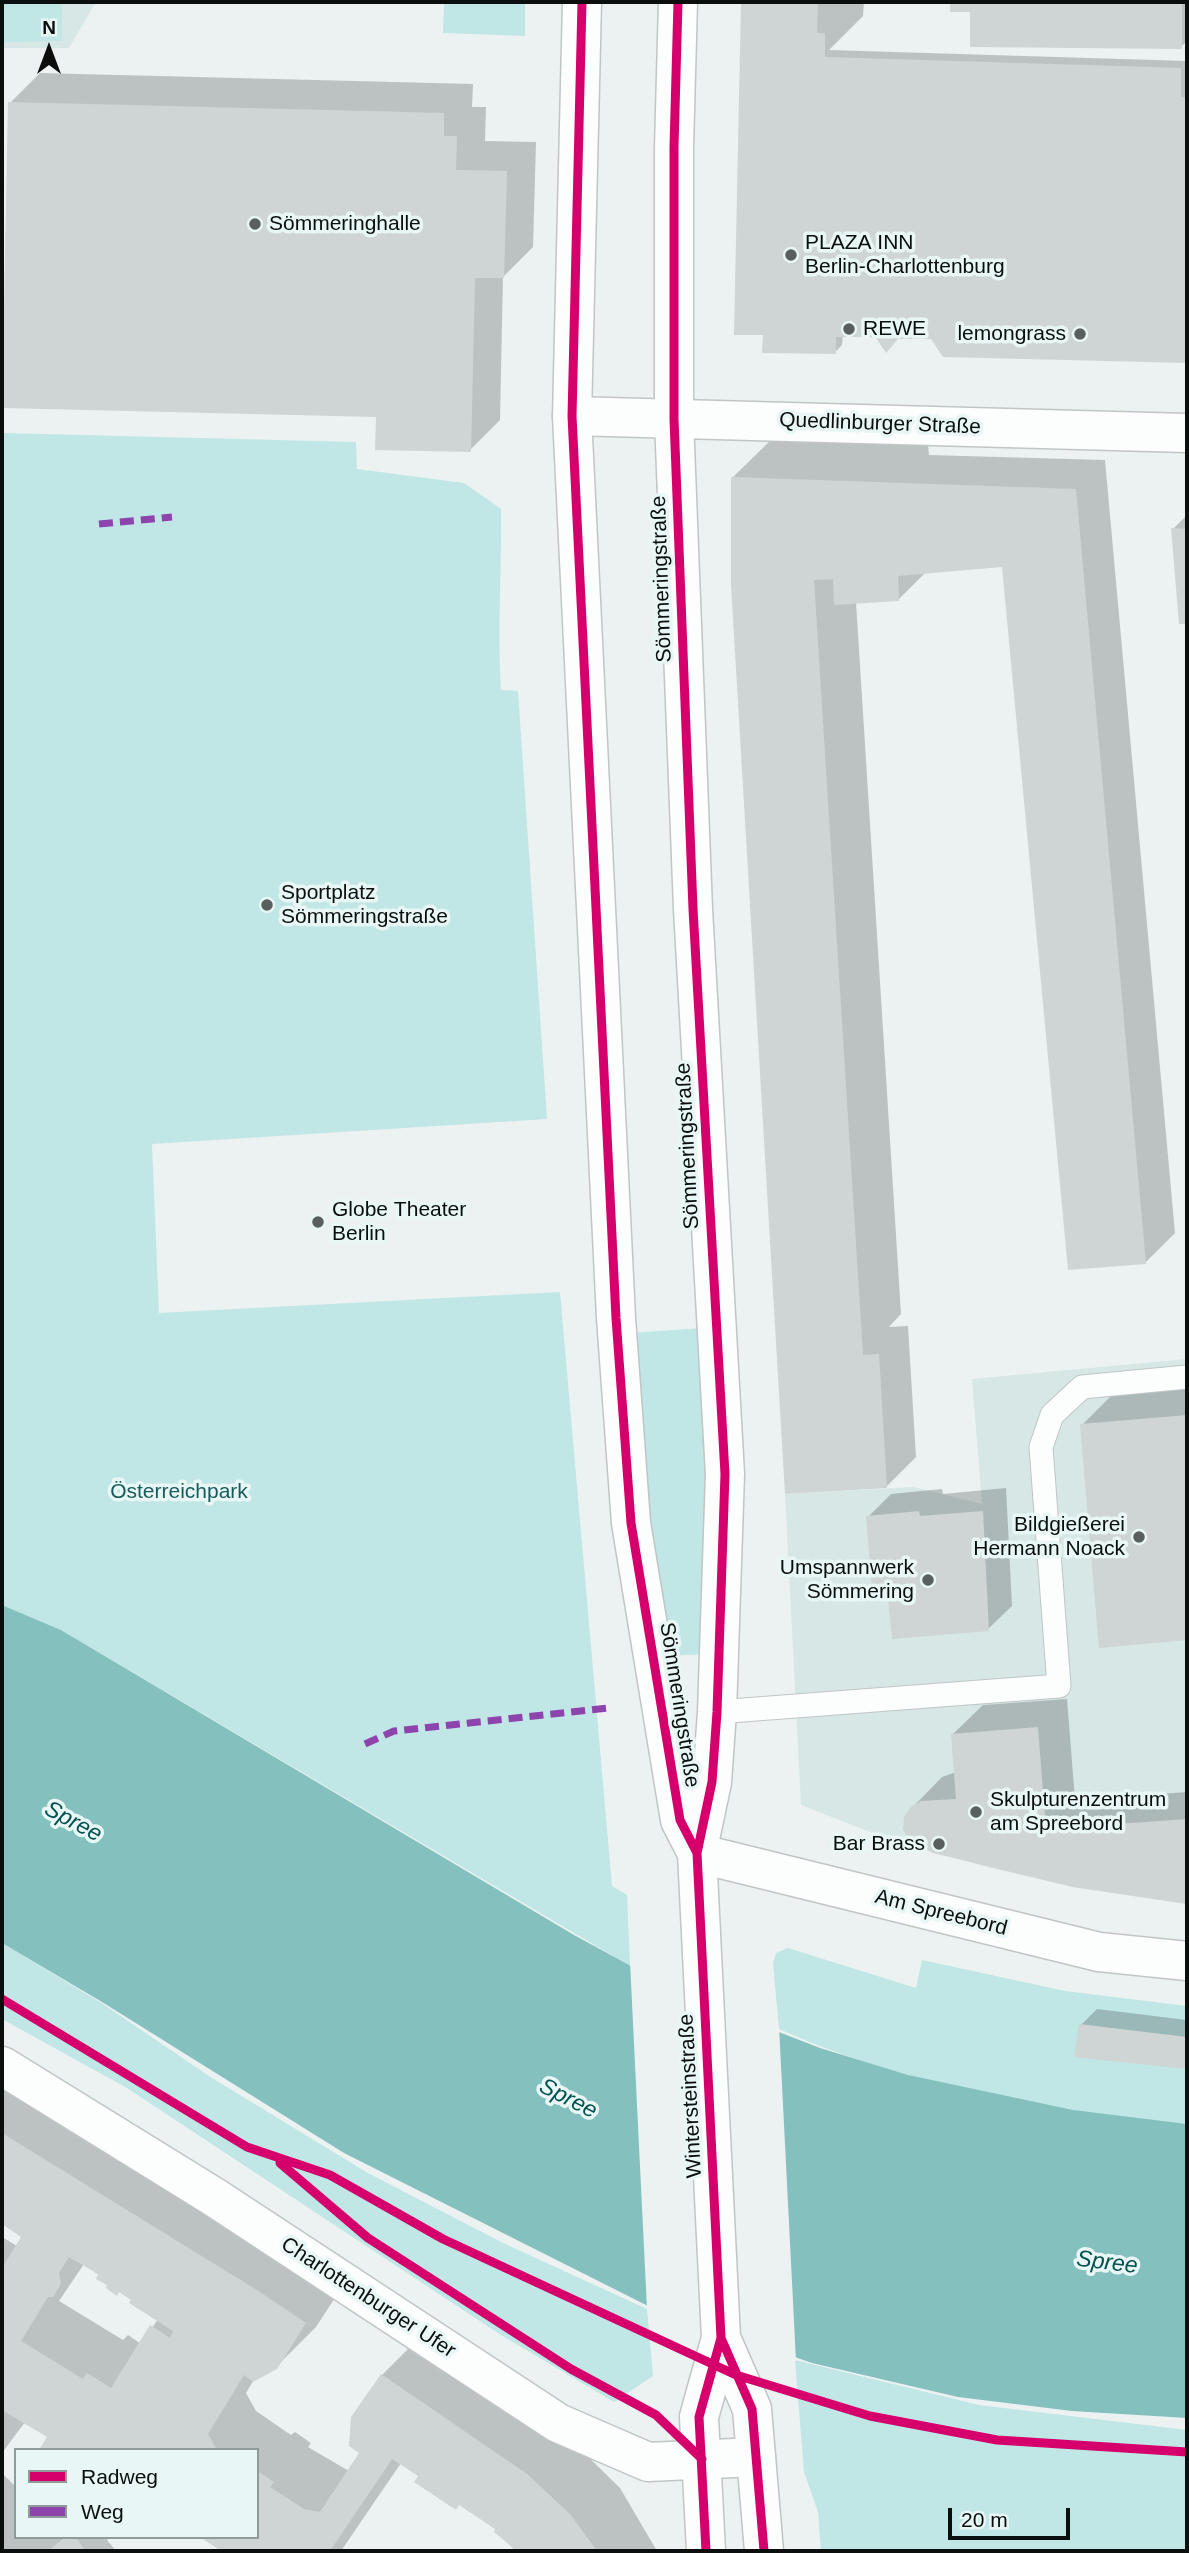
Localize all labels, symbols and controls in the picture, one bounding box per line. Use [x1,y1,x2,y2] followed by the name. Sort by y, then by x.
[14,14,84,84] north arrow
[42,17,56,38] text: N
[269,211,421,237] place label: Sömmeringhalle
[247,216,263,232] marker: Sömmeringhalle
[805,230,1005,280] place label: PLAZA INN Berlin-Charlottenburg
[783,247,799,263] marker: PLAZA INN Berlin-Charlottenburg
[863,316,926,342] place label: REWE
[841,321,857,337] marker: REWE
[957,321,1066,347] place label: lemongrass
[1072,326,1088,342] marker: lemongrass
[779,408,981,440] street label: Quedlinburger Straße
[646,495,678,663] street label: Sömmeringstraße
[281,880,448,930] place label: Sportplatz Sömmeringstraße
[259,897,275,913] marker: Sportplatz Sömmeringstraße
[671,1062,705,1230] street label: Sömmeringstraße
[332,1197,466,1247] place label: Globe Theater Berlin
[310,1214,326,1230] marker: Globe Theater Berlin
[110,1479,248,1505] park label: Österreichpark
[973,1512,1125,1562] place label: Bildgießerei Hermann Noack
[1131,1529,1147,1545] marker: Bildgießerei Hermann Noack
[780,1555,914,1605] place label: Umspannwerk Sömmering
[920,1572,936,1588] marker: Umspannwerk Sömmering
[654,1621,704,1789] street label: Sömmeringstraße
[990,1787,1166,1837] place label: Skulpturenzentrum am Spreebord
[39,1795,107,1849] water label: Spree
[968,1804,984,1820] marker: Skulpturenzentrum am Spreebord
[833,1831,925,1857] place label: Bar Brass
[931,1836,947,1852] marker: Bar Brass
[872,1884,1010,1942] street label: Am Spreebord
[674,2013,708,2179] street label: Wintersteinstraße
[534,2073,602,2125] water label: Spree
[276,2232,460,2364] street label: Charlottenburger Ufer
[1075,2246,1139,2280] water label: Spree
[14,2448,259,2539] legend
[81,2465,158,2488] text: Radweg
[951,2494,1074,2538] scale bar
[81,2500,124,2523] text: Weg
[961,2508,1008,2531] text: 20 m

